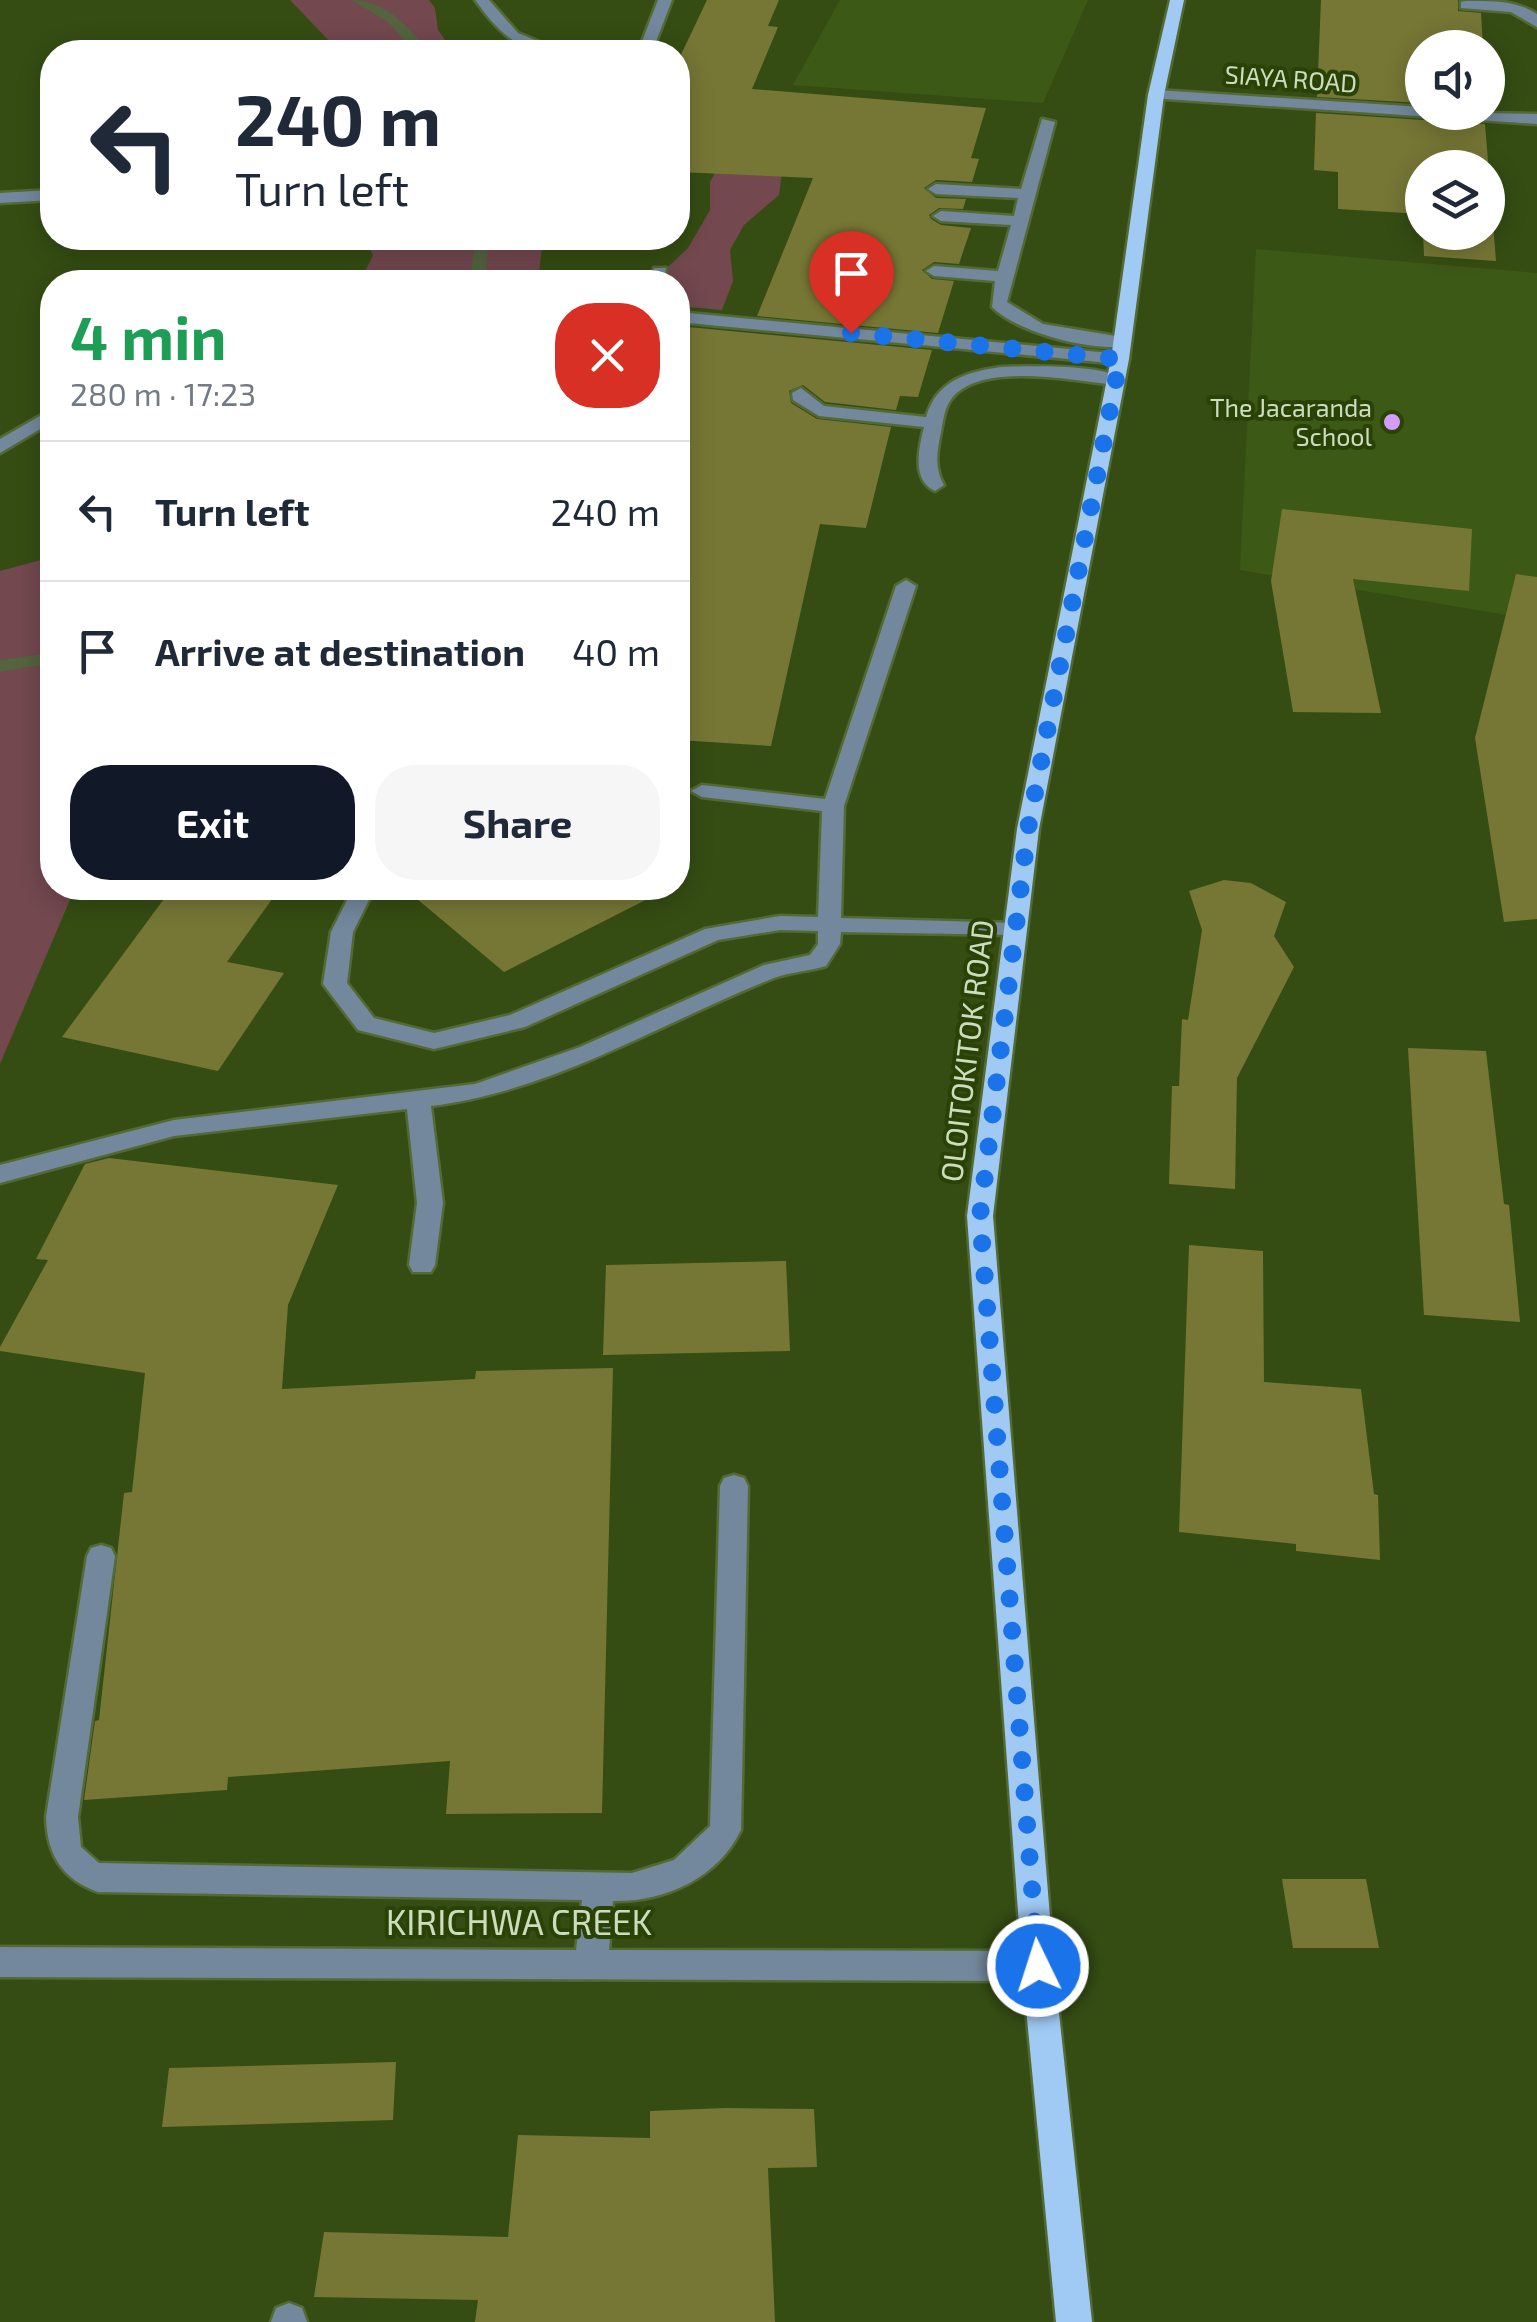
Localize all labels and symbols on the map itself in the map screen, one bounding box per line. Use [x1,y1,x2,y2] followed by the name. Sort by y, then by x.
[1224,58,1358,98] street label: SIAYA ROAD
[809,231,894,334] pin
[1210,392,1373,451] place label: The Jacaranda School
[1381,411,1403,433] marker: The Jacaranda School
[932,918,1000,1184] street label: OLOITOKITOK ROAD
[386,1900,653,1942] street label: KIRICHWA CREEK
[986,1914,1090,2018] position arrow

